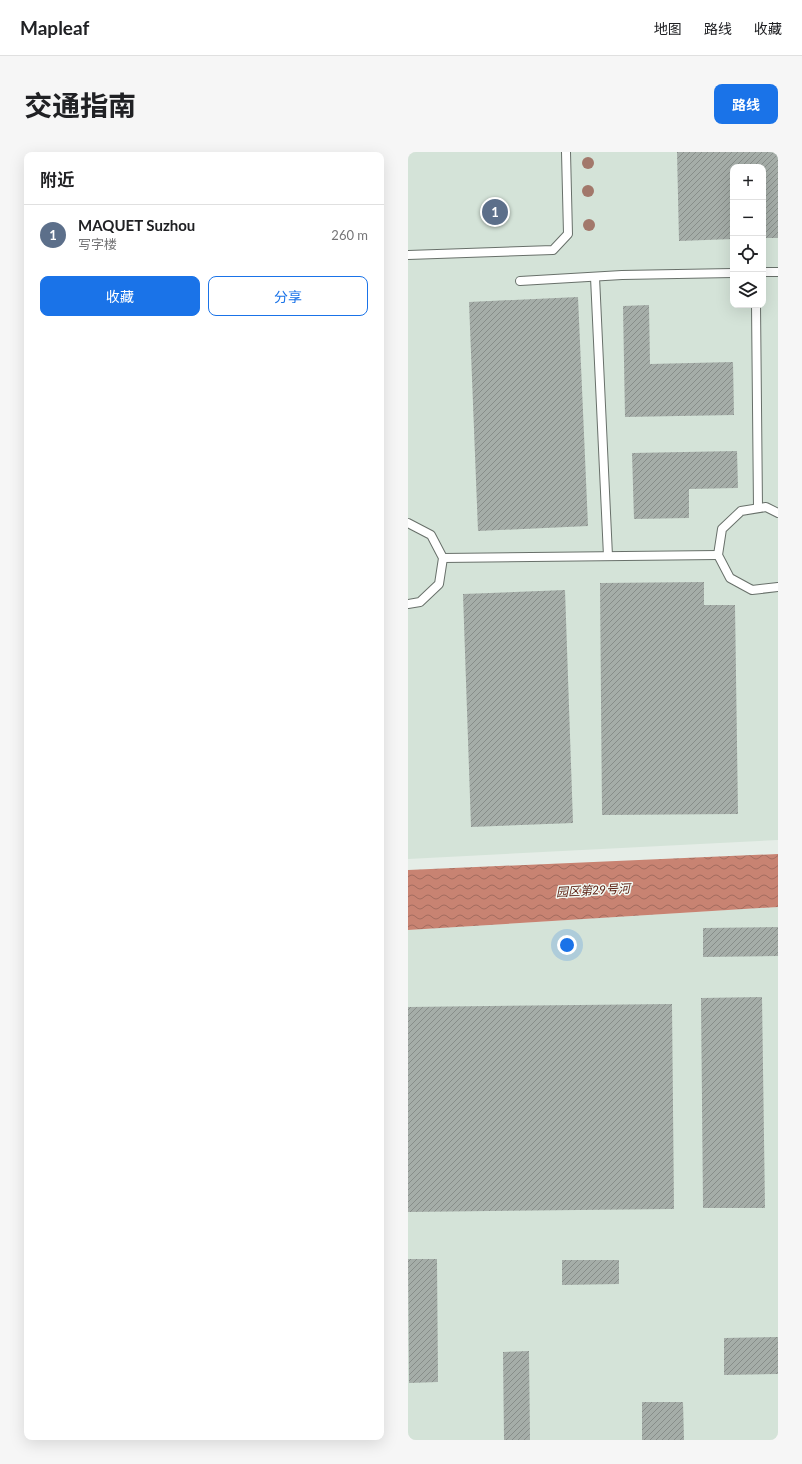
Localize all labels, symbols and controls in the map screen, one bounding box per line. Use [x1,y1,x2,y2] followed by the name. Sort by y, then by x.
[20,16,89,39] text: Mapleaf
[654,20,682,37] text: 地图
[704,20,732,37] text: 路线
[754,20,782,37] text: 收藏
[714,84,778,124] button: 路线
[24,88,136,122] text: 交通指南
[730,164,766,308] map controls
[730,164,766,200] button: +
[40,169,74,190] text: 附近
[482,197,508,227] pin: 1
[730,200,766,236] button: −
[78,216,195,234] text: MAQUET Suzhou
[49,227,57,243] text: 1
[331,227,368,243] text: 260 m
[78,236,117,252] text: 写字楼
[730,236,766,272] button: locate
[730,272,766,308] button: layers
[40,276,200,316] button: 收藏
[208,276,368,316] button: 分享
[556,880,632,899] water label: 园区第29号河
[557,935,577,955] your location

